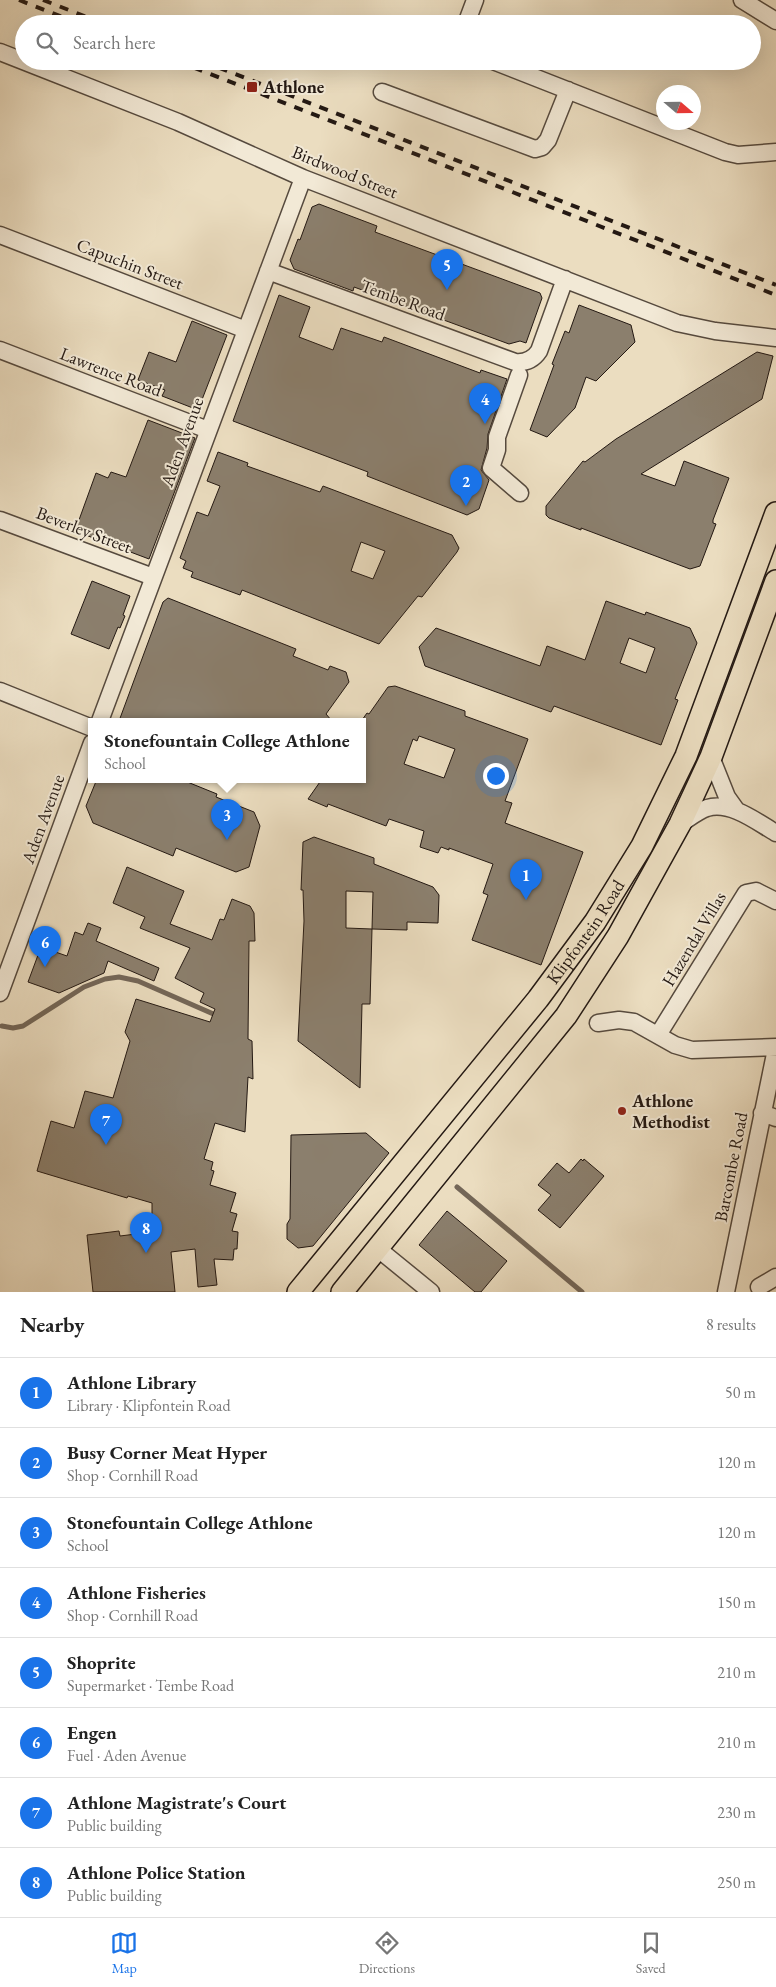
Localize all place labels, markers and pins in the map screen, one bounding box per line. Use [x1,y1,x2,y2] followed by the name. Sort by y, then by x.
[262,75,325,98] place label: Athlone
[245,80,259,94] marker: Athlone
[431,249,463,290] pin: 5
[469,383,501,424] pin: 4
[450,465,482,506] pin: 2
[211,799,243,840] pin: 3
[510,859,542,900] pin: 1
[29,926,61,967] pin: 6
[631,1089,710,1133] place label: Athlone Methodist
[90,1104,122,1145] pin: 7
[616,1105,628,1117] marker: Athlone Methodist
[130,1212,162,1253] pin: 8

